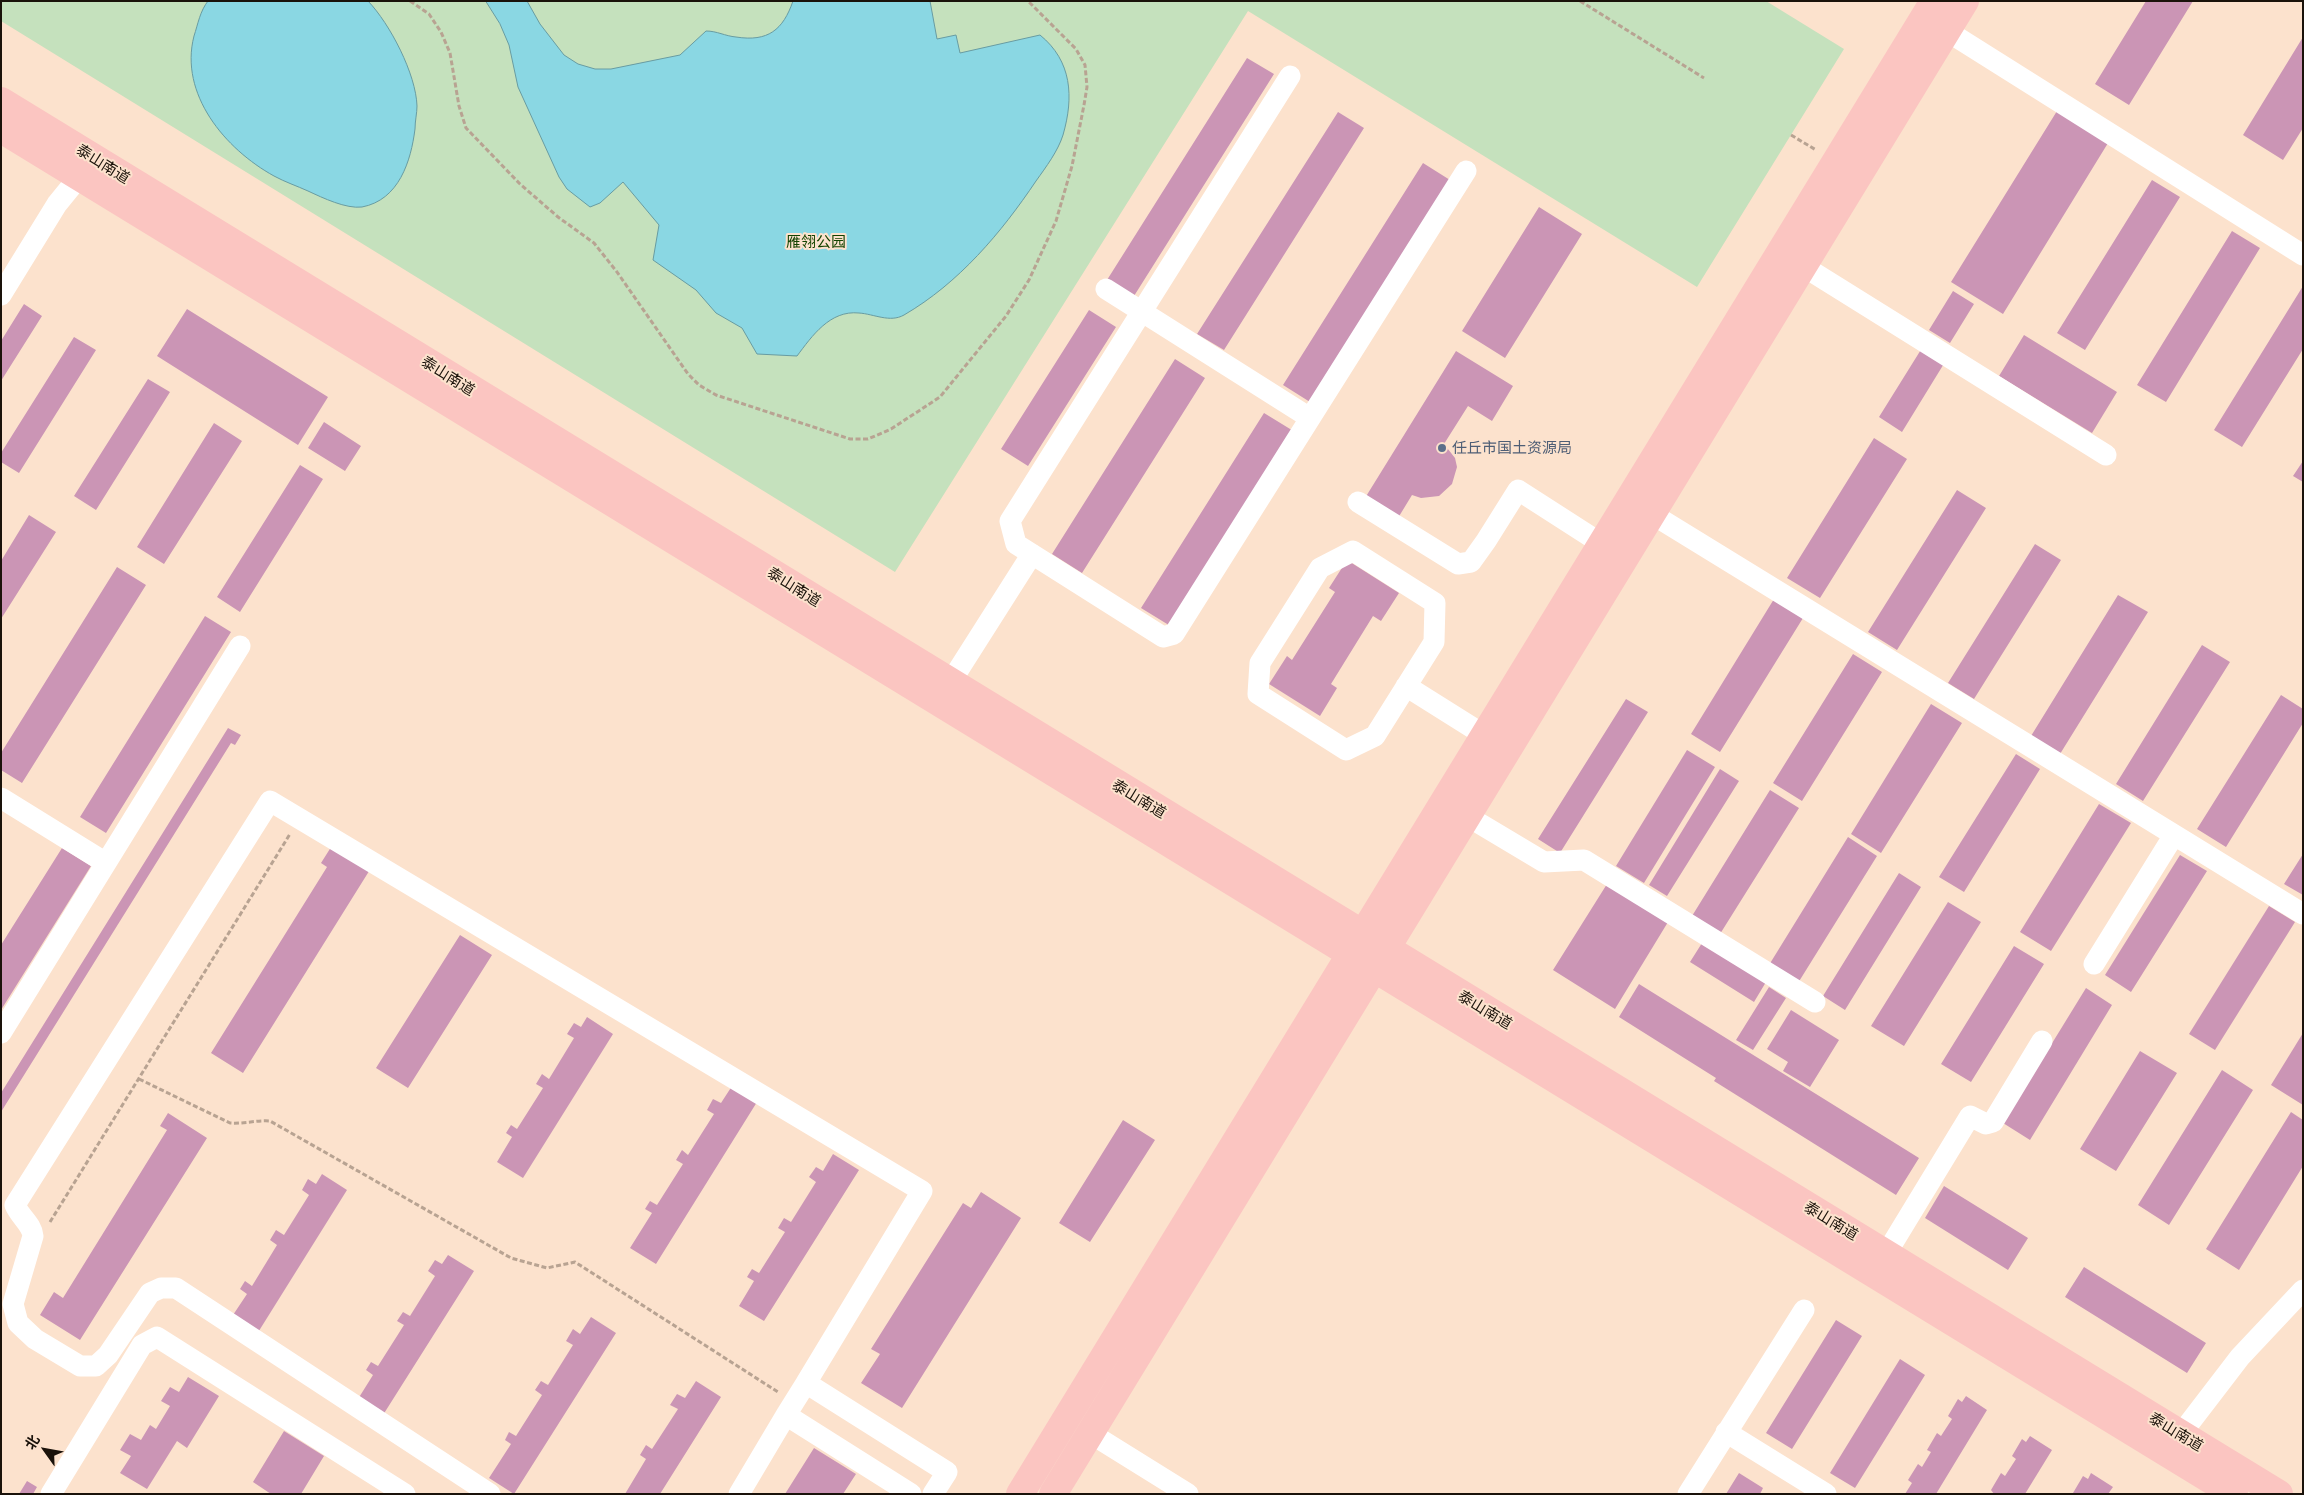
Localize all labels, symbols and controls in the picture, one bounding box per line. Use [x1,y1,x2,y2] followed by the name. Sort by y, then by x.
[73,140,133,188] street label: 泰山南道
[786,233,846,251] park label: 雁翎公园
[418,352,478,400] street label: 泰山南道
[1452,439,1572,457] place label: 任丘市国土资源局
[1436,442,1448,454] marker: 任丘市国土资源局
[764,563,824,611] street label: 泰山南道
[1109,776,1169,822] street label: 泰山南道
[1455,987,1515,1033] street label: 泰山南道
[1801,1198,1861,1244] street label: 泰山南道
[2146,1409,2206,1455] street label: 泰山南道
[20,1425,70,1475] north arrow
[21,1431,43,1452] text: 北

